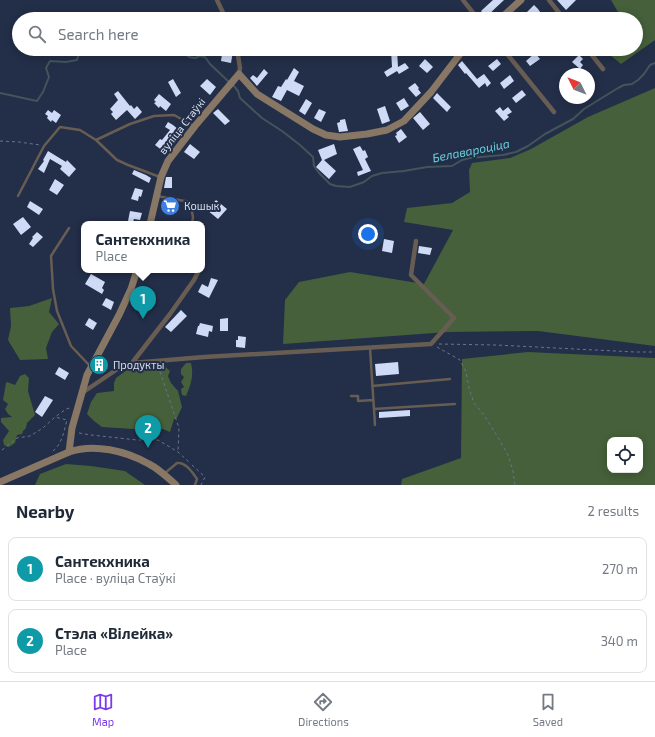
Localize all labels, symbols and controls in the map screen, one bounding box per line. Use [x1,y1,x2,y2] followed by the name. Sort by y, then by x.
[12,12,643,56] search box
[26,23,48,45] icon: search
[58,25,139,43] text: Search here
[559,68,595,104] north arrow
[156,95,208,157] street label: вуліца Стаўкі
[431,136,511,164] water label: Белавароціца
[159,195,181,217] supermarket icon: Кошык
[184,199,220,212] place label: Кошык
[81,221,205,273] popup
[358,224,378,244] your location
[96,230,190,248] text: Сантекхника
[96,248,127,264] text: Place
[130,286,156,319] pin: 1
[88,354,110,376] building icon: Продукты
[113,358,164,372] place label: Продукты
[135,415,161,448] pin: 2
[607,437,643,473] map controls
[607,437,643,473] button: locate
[16,501,74,521] text: Nearby
[587,503,639,519] text: 2 results
[55,552,150,570] text: Сантекхника
[27,561,33,577] text: 1
[602,561,638,577] text: 270 m
[55,570,176,586] text: Place · вуліца Стаўкі
[55,624,173,642] text: Стэла «Вілейка»
[26,633,34,649] text: 2
[601,633,638,649] text: 340 m
[55,642,87,658] text: Place
[92,691,114,728] tab: Map
[298,691,349,728] tab: Directions
[533,691,563,728] tab: Saved

